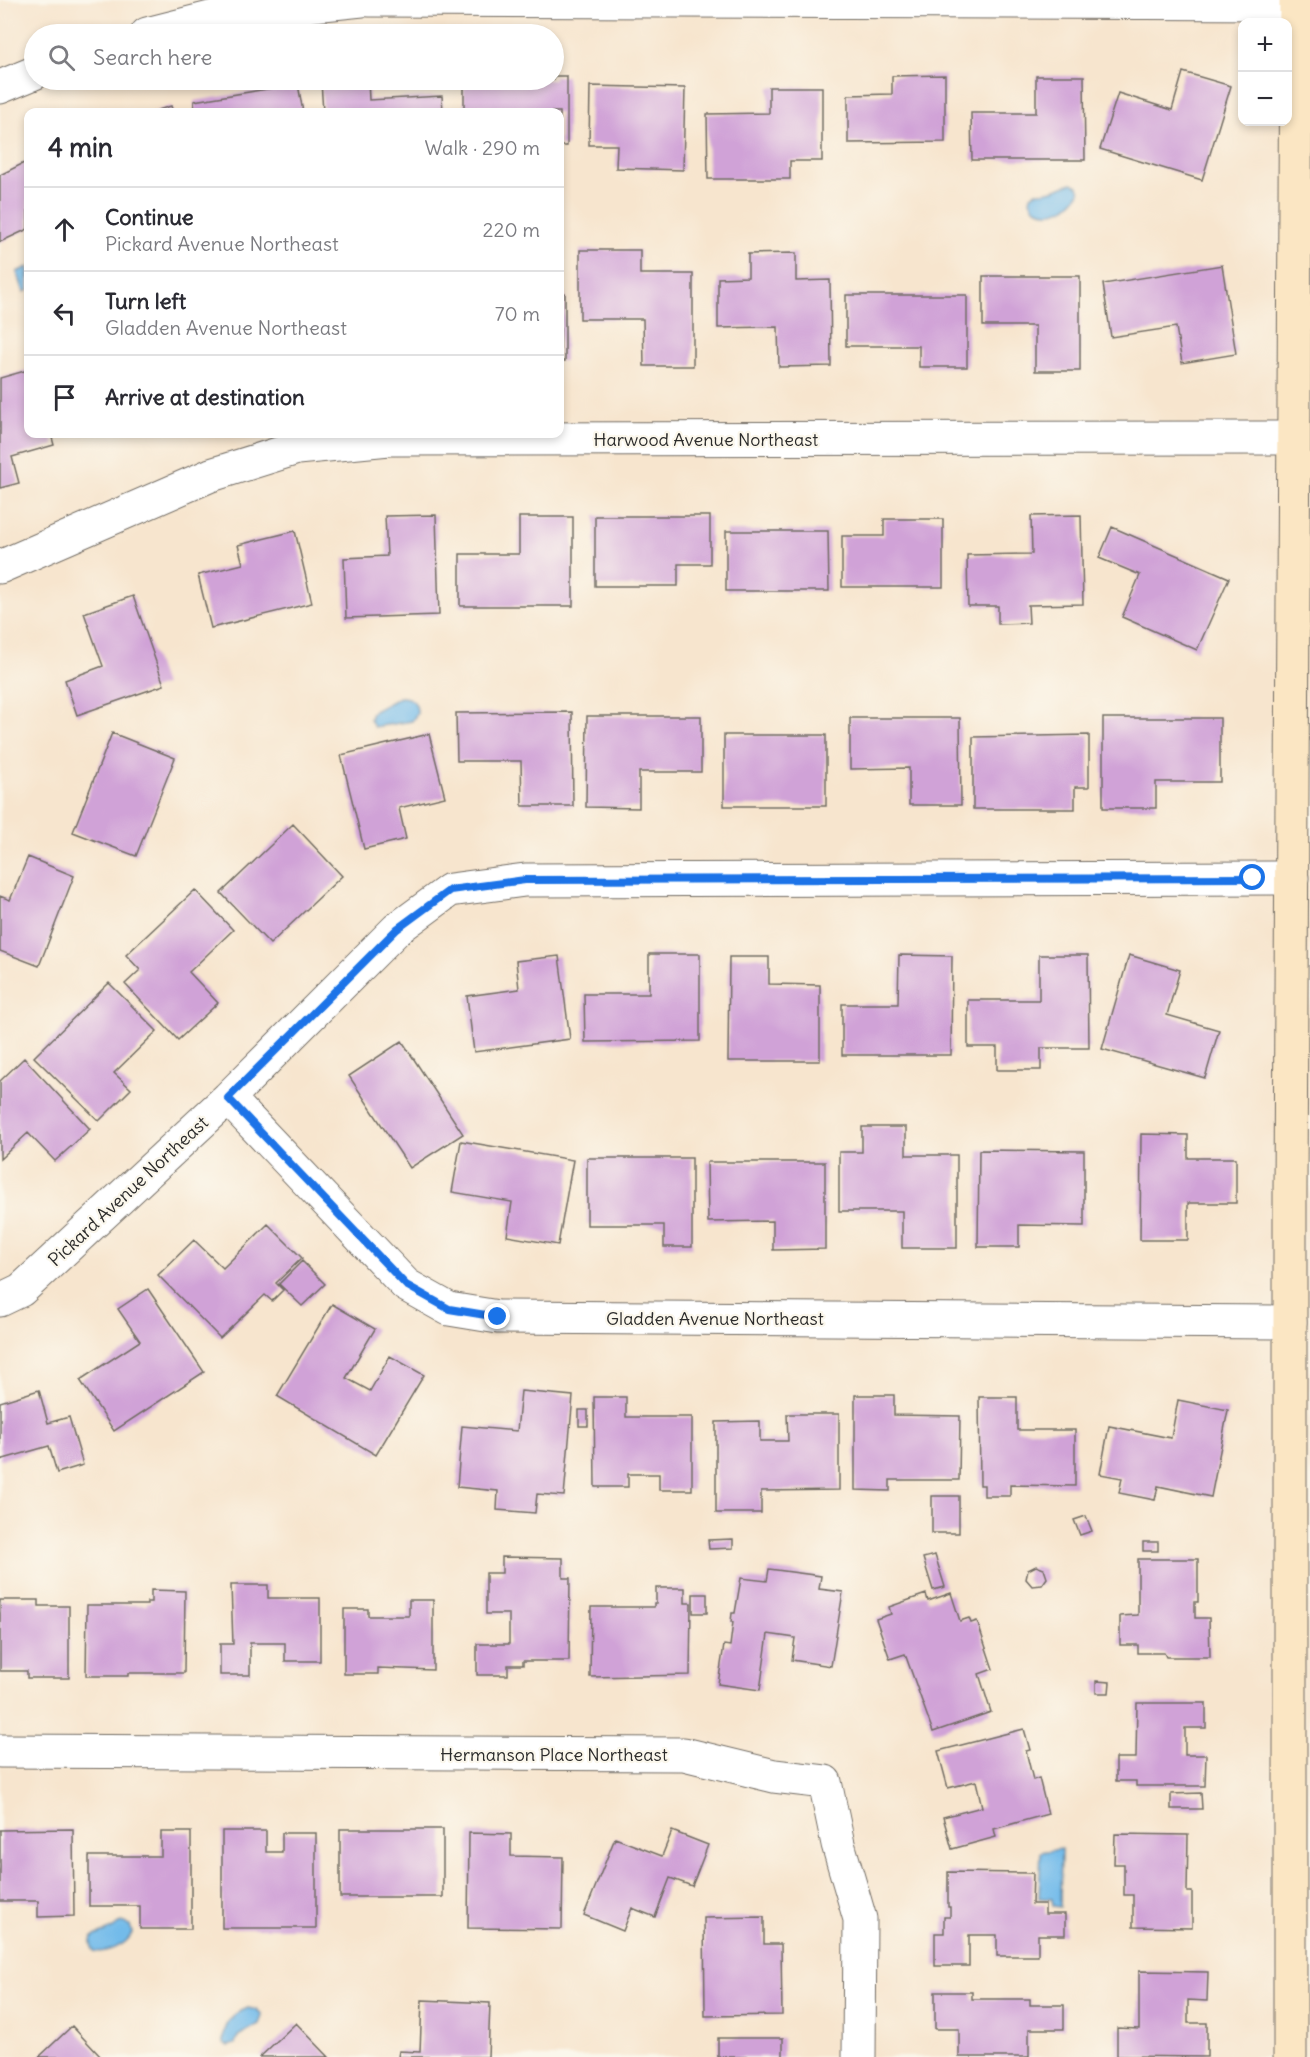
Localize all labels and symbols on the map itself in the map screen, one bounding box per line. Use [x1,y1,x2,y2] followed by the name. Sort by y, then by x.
[594,428,818,451] street label: Harwood Avenue Northeast
[1239,864,1265,890] route start
[43,1111,213,1271] street label: Pickard Avenue Northeast
[484,1303,510,1329] route end
[606,1307,824,1330] street label: Gladden Avenue Northeast
[440,1743,668,1766] street label: Hermanson Place Northeast

